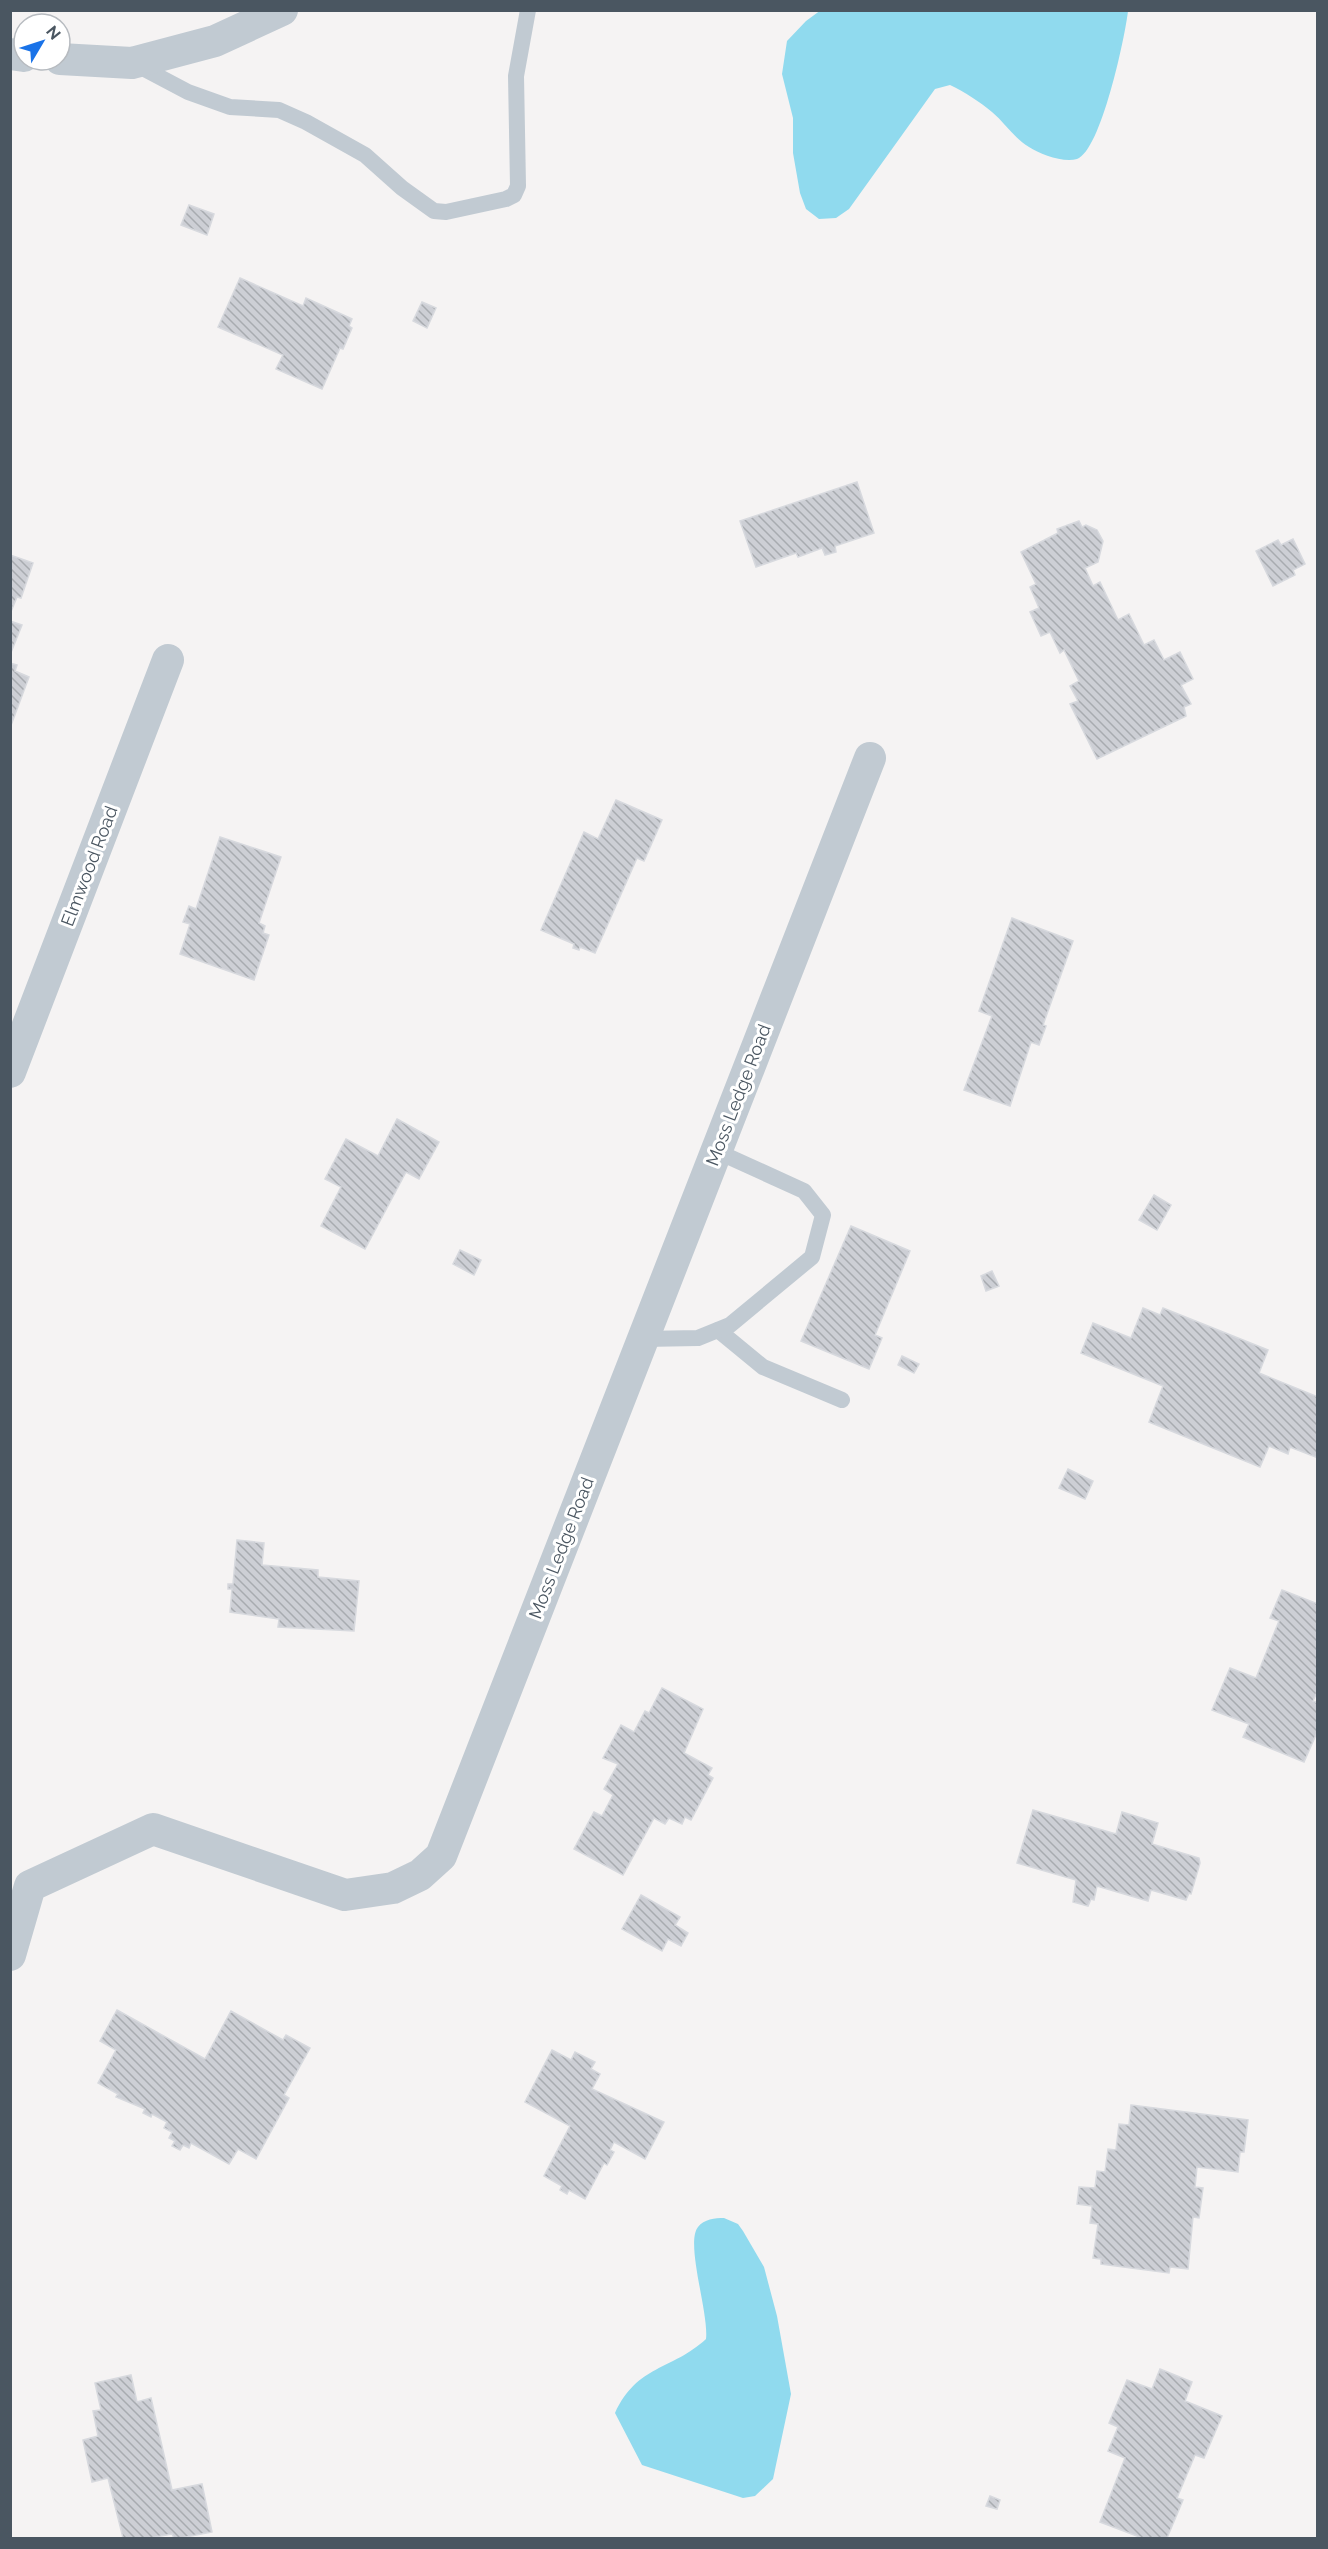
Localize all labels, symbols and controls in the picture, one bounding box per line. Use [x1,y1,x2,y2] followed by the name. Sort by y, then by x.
[12,12,72,72] north arrow
[42,22,64,44] text: N
[56,803,122,929] street label: Elmwood Road
[701,1021,775,1169] street label: Moss Ledge Road
[524,1474,598,1622] street label: Moss Ledge Road

